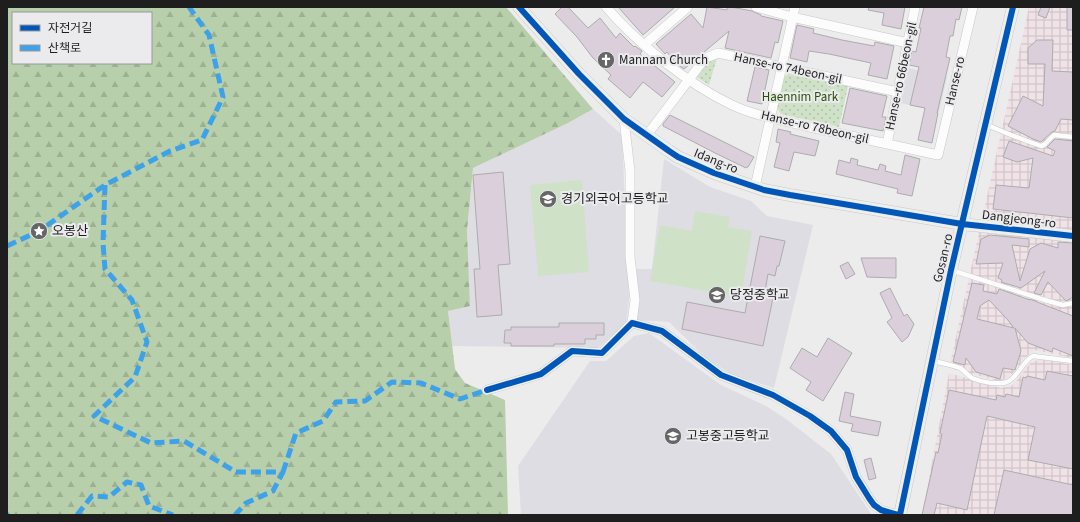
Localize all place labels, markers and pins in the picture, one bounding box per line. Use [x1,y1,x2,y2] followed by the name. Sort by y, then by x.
[596,50,616,70] church icon: Mannam Church
[619,51,708,69] place label: Mannam Church
[538,189,558,209] school or university icon: 경기외국어고등학교
[561,190,669,208] place label: 경기외국어고등학교
[29,221,49,241] place icon: 오봉산
[52,222,88,240] place label: 오봉산
[707,285,727,305] school or university icon: 당정중학교
[730,286,790,304] place label: 당정중학교
[663,426,683,446] school or university icon: 고봉중고등학교
[686,427,770,445] place label: 고봉중고등학교

